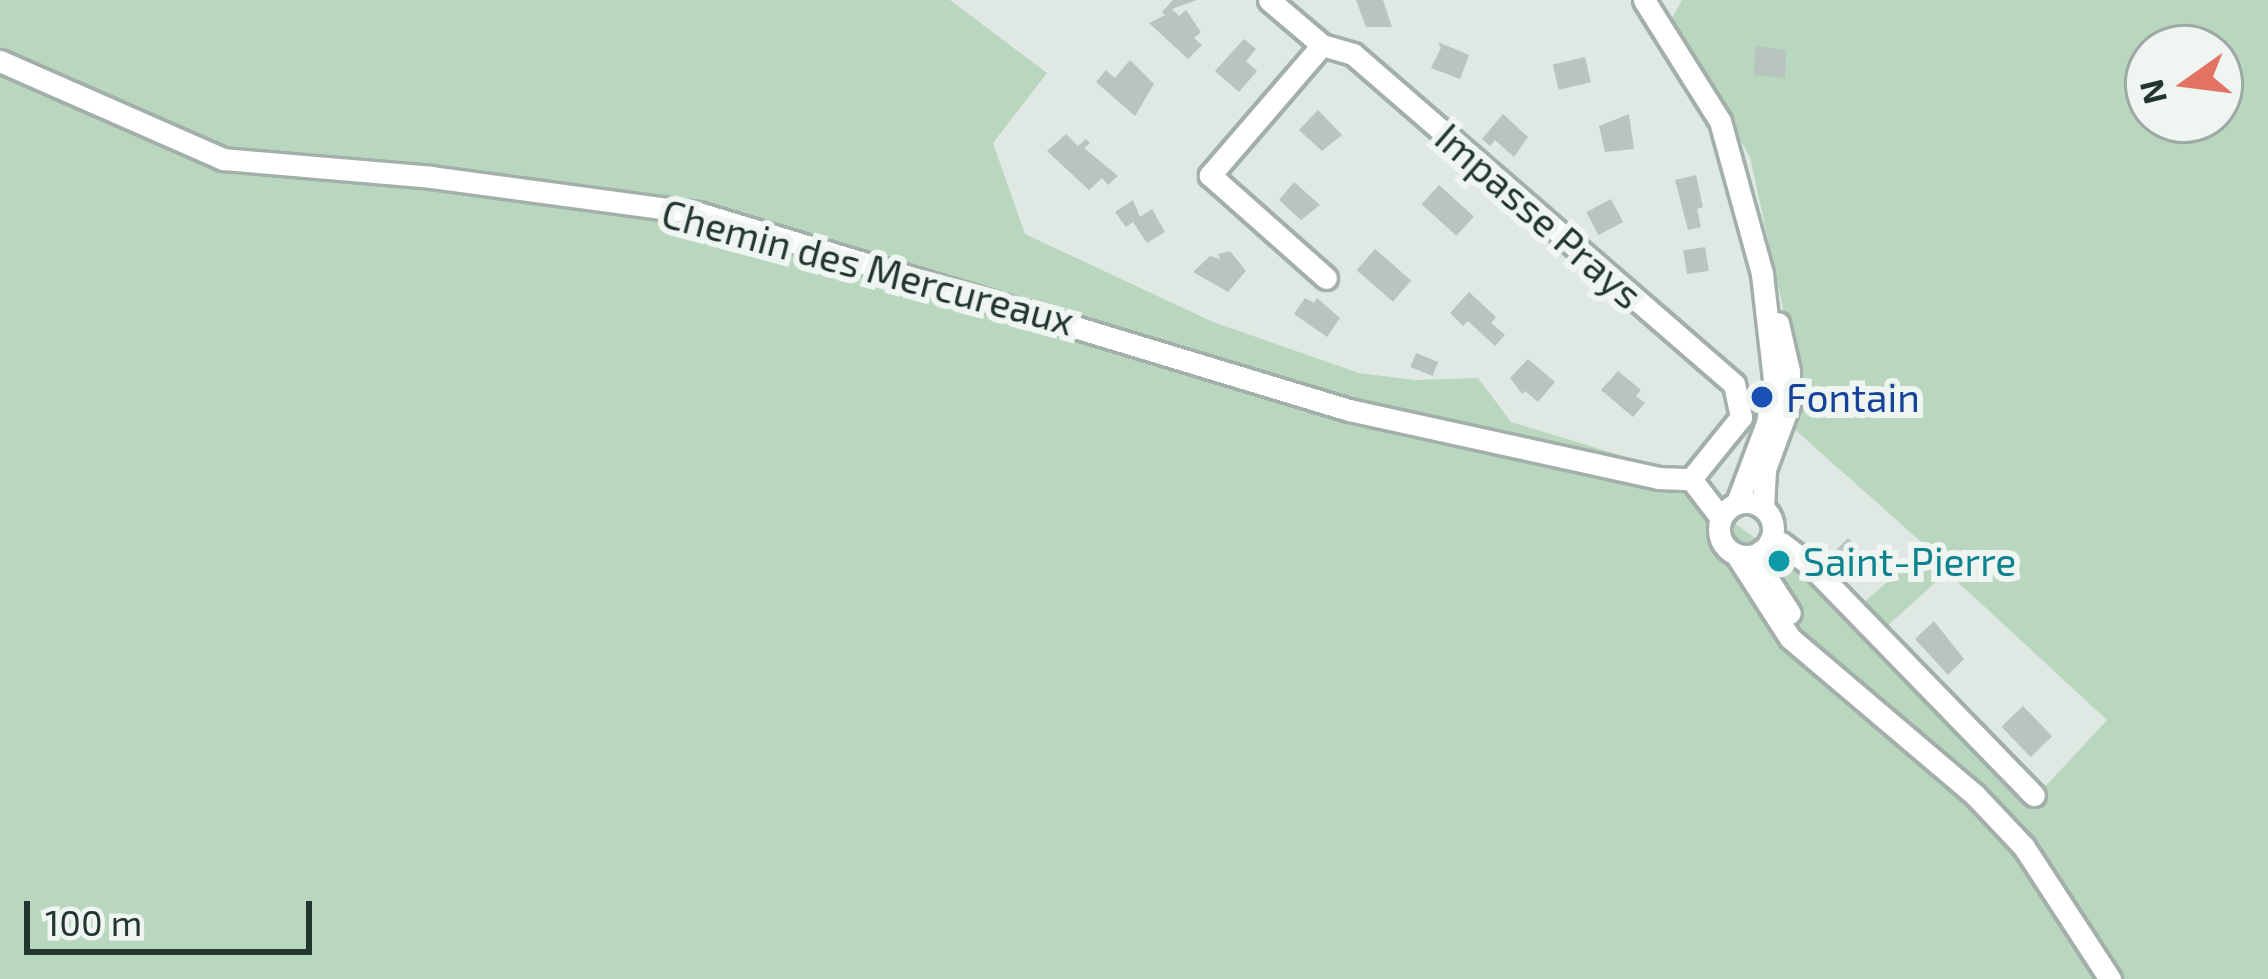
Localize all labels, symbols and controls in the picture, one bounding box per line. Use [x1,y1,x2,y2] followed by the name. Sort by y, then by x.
[2124,24,2244,144] north arrow
[2130,76,2174,108] text: N
[1426,114,1652,318] street label: Impasse Prays
[657,189,1079,345] street label: Chemin des Mercureaux
[1786,374,1920,420] place label: Fontain
[1749,384,1775,410] marker: Fontain
[1803,538,2016,584] place label: Saint-Pierre
[1766,548,1792,574] marker: Saint-Pierre
[30,877,318,951] scale bar
[45,900,142,943] text: 100 m

